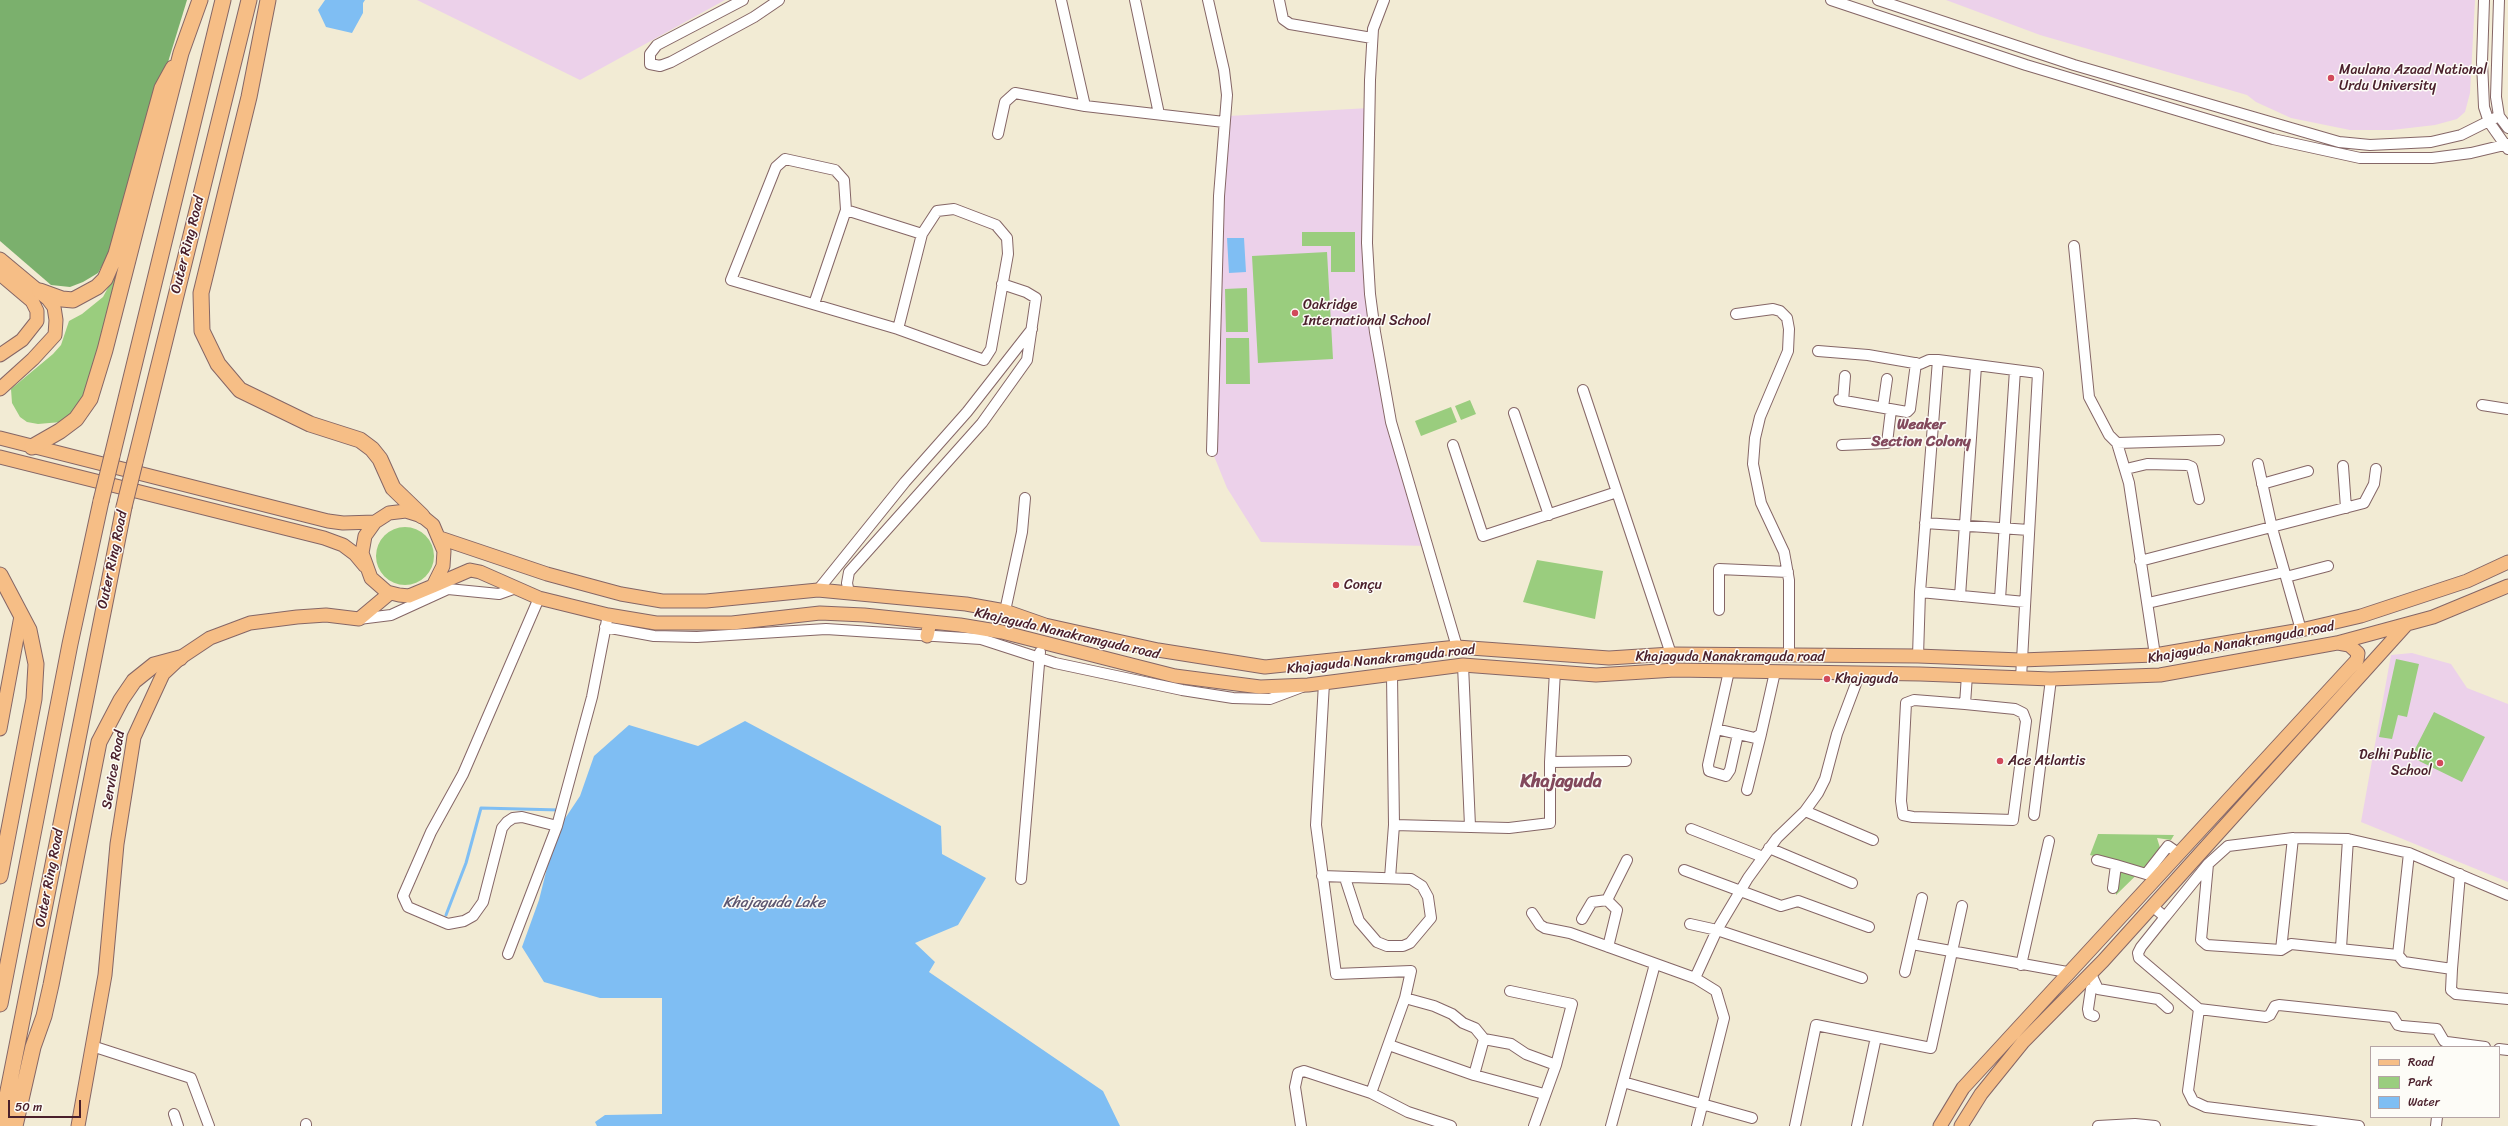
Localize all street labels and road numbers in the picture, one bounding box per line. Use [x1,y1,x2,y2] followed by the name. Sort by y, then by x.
[168,194,208,296] street label: Outer Ring Road
[94,509,132,611] street label: Outer Ring Road
[973,605,1161,663] street label: Khajaguda Nanakramguda road
[2146,618,2336,668] street label: Khajaguda Nanakramguda road
[1286,642,1476,678] street label: Khajaguda Nanakramguda road
[1635,649,1825,665] street label: Khajaguda Nanakramguda road
[99,729,129,811] street label: Service Road
[32,827,68,929] street label: Outer Ring Road

